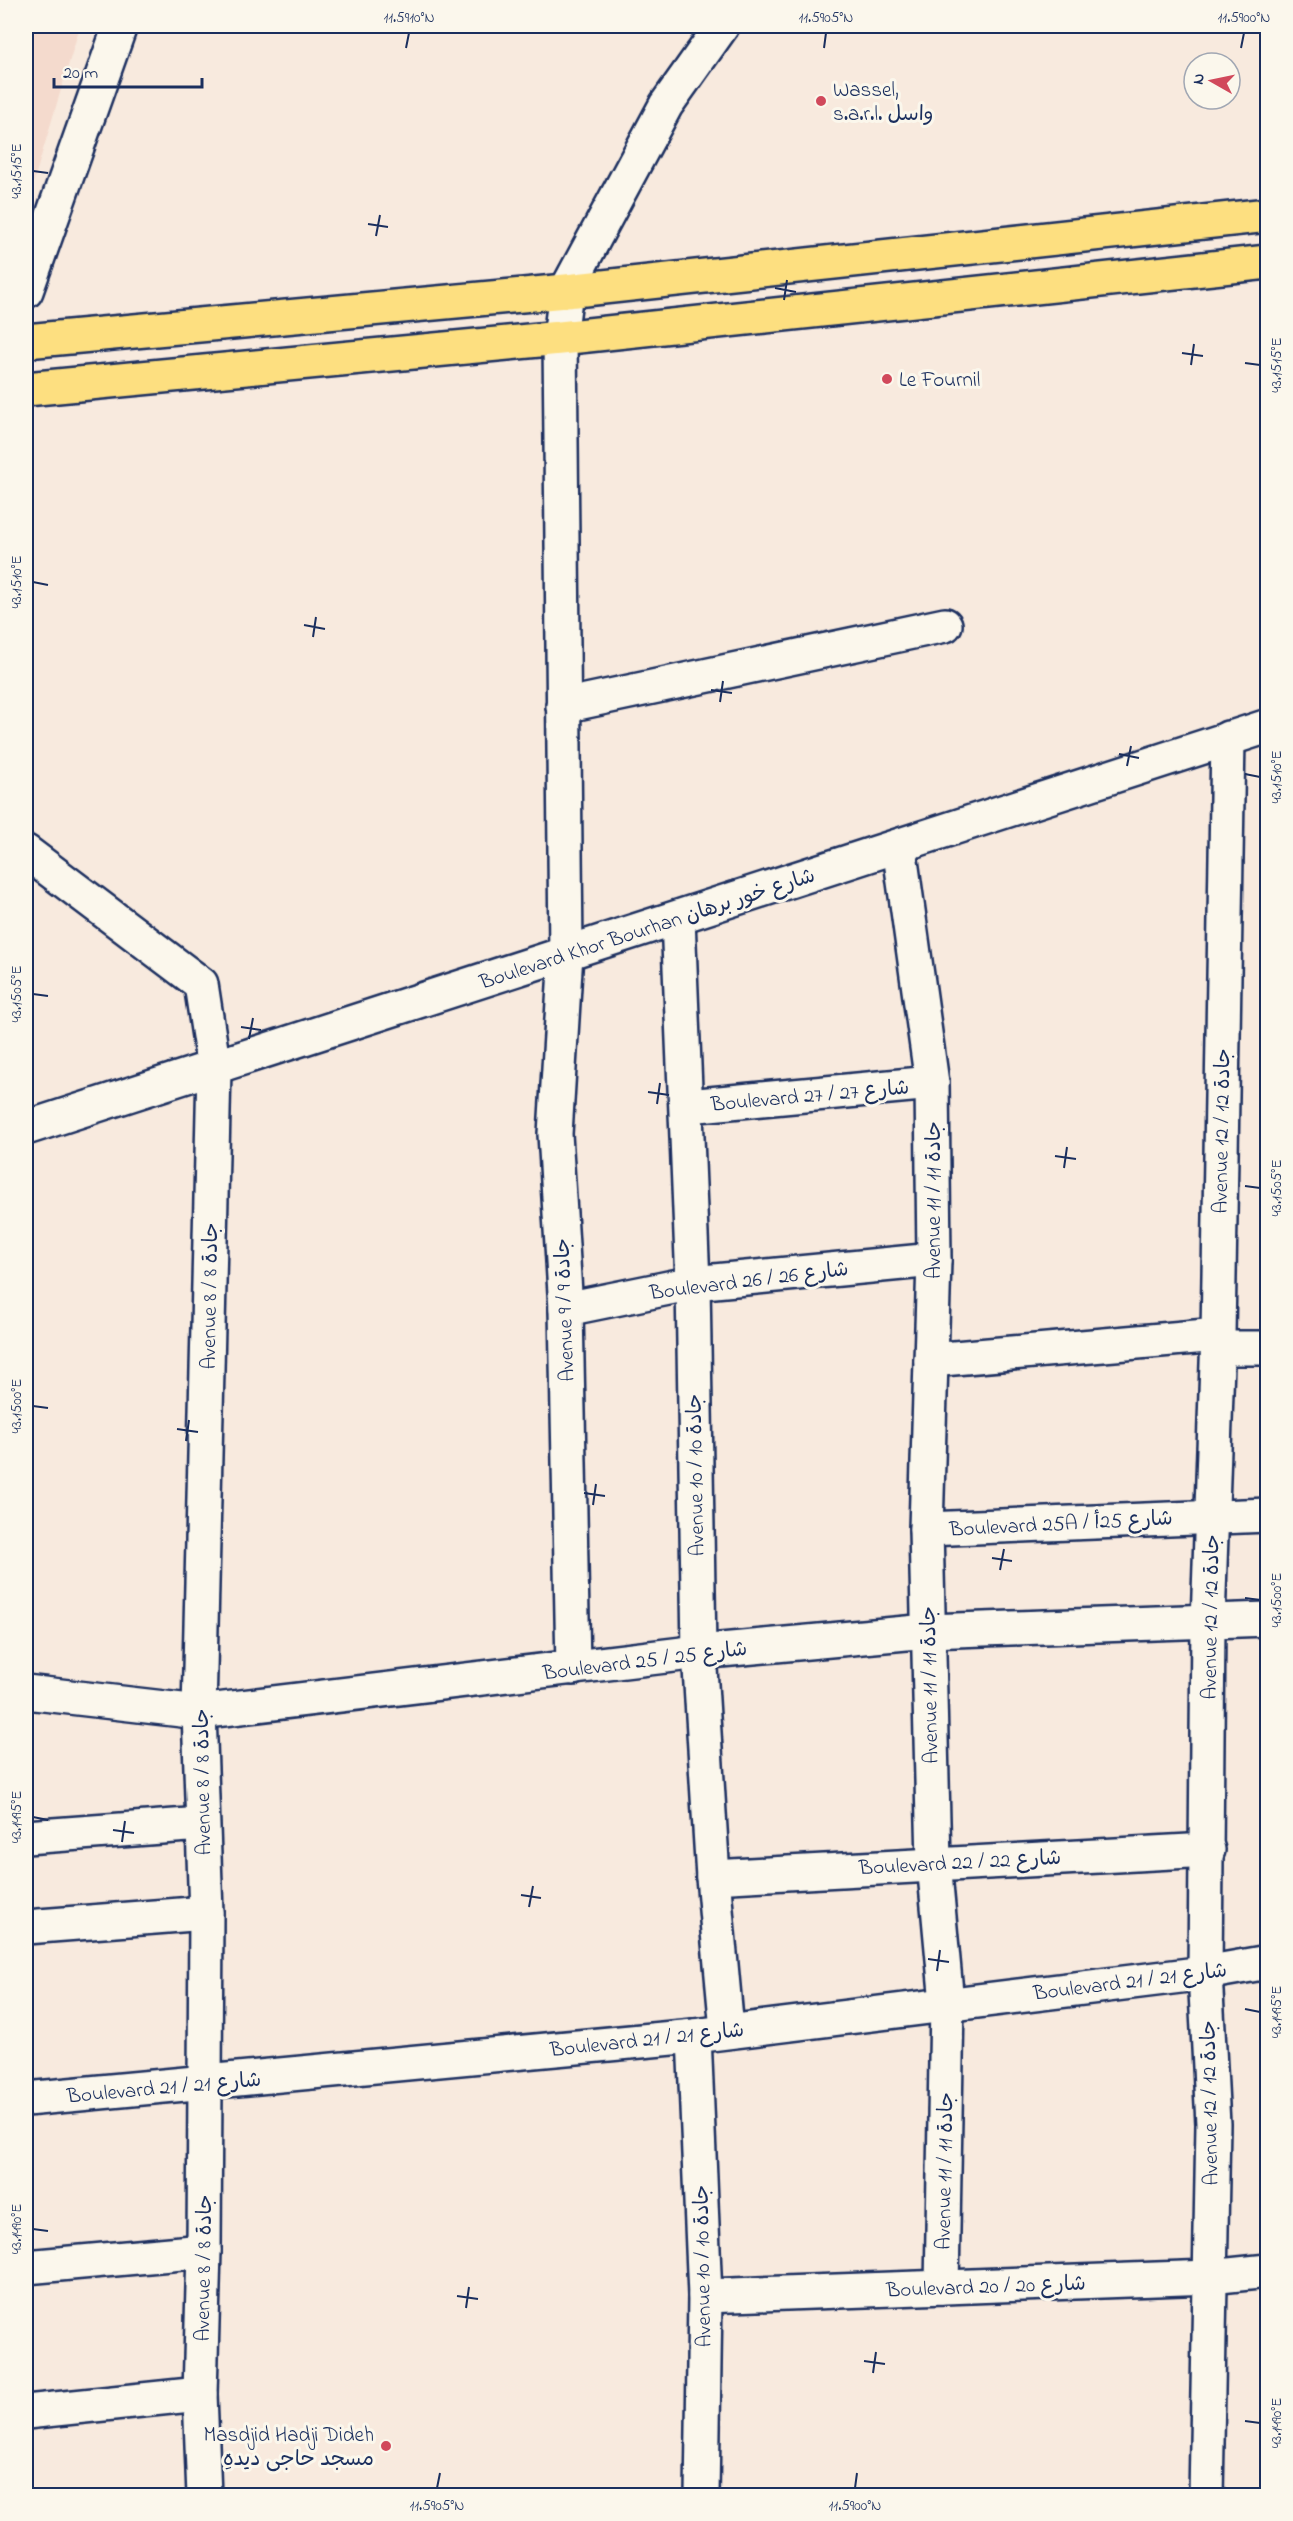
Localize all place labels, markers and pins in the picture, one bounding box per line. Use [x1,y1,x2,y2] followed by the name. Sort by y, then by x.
[833,76,934,130] place label: Wassel, s.a.r.l. واسل
[814,94,828,108] marker: Wassel, s.a.r.l. واسل
[899,366,980,396] place label: Le Fournil
[880,372,894,386] marker: Le Fournil
[203,2421,374,2475] place label: Masdjid Hadji Dideh مسجد حاجی دیدهِ
[379,2439,393,2453] marker: Masdjid Hadji Dideh مسجد حاجی دیدهِ

